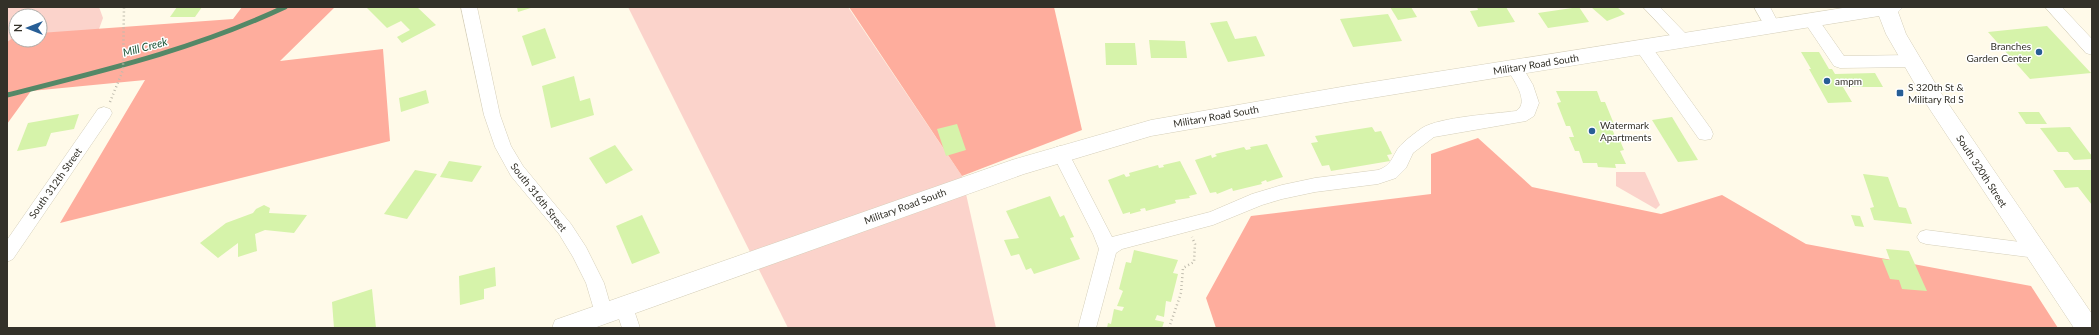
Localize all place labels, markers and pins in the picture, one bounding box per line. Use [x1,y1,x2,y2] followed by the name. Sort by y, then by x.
[1966,40,2031,64] place label: Branches Garden Center
[2034,47,2044,57] marker: Branches Garden Center
[1835,75,1862,87] place label: ampm
[1822,76,1832,86] marker: ampm
[1908,81,1964,105] place label: S 320th St & Military Rd S
[1895,88,1905,98] marker: S 320th St & Military Rd S
[1600,119,1651,143] place label: Watermark Apartments
[1587,126,1597,136] marker: Watermark Apartments

